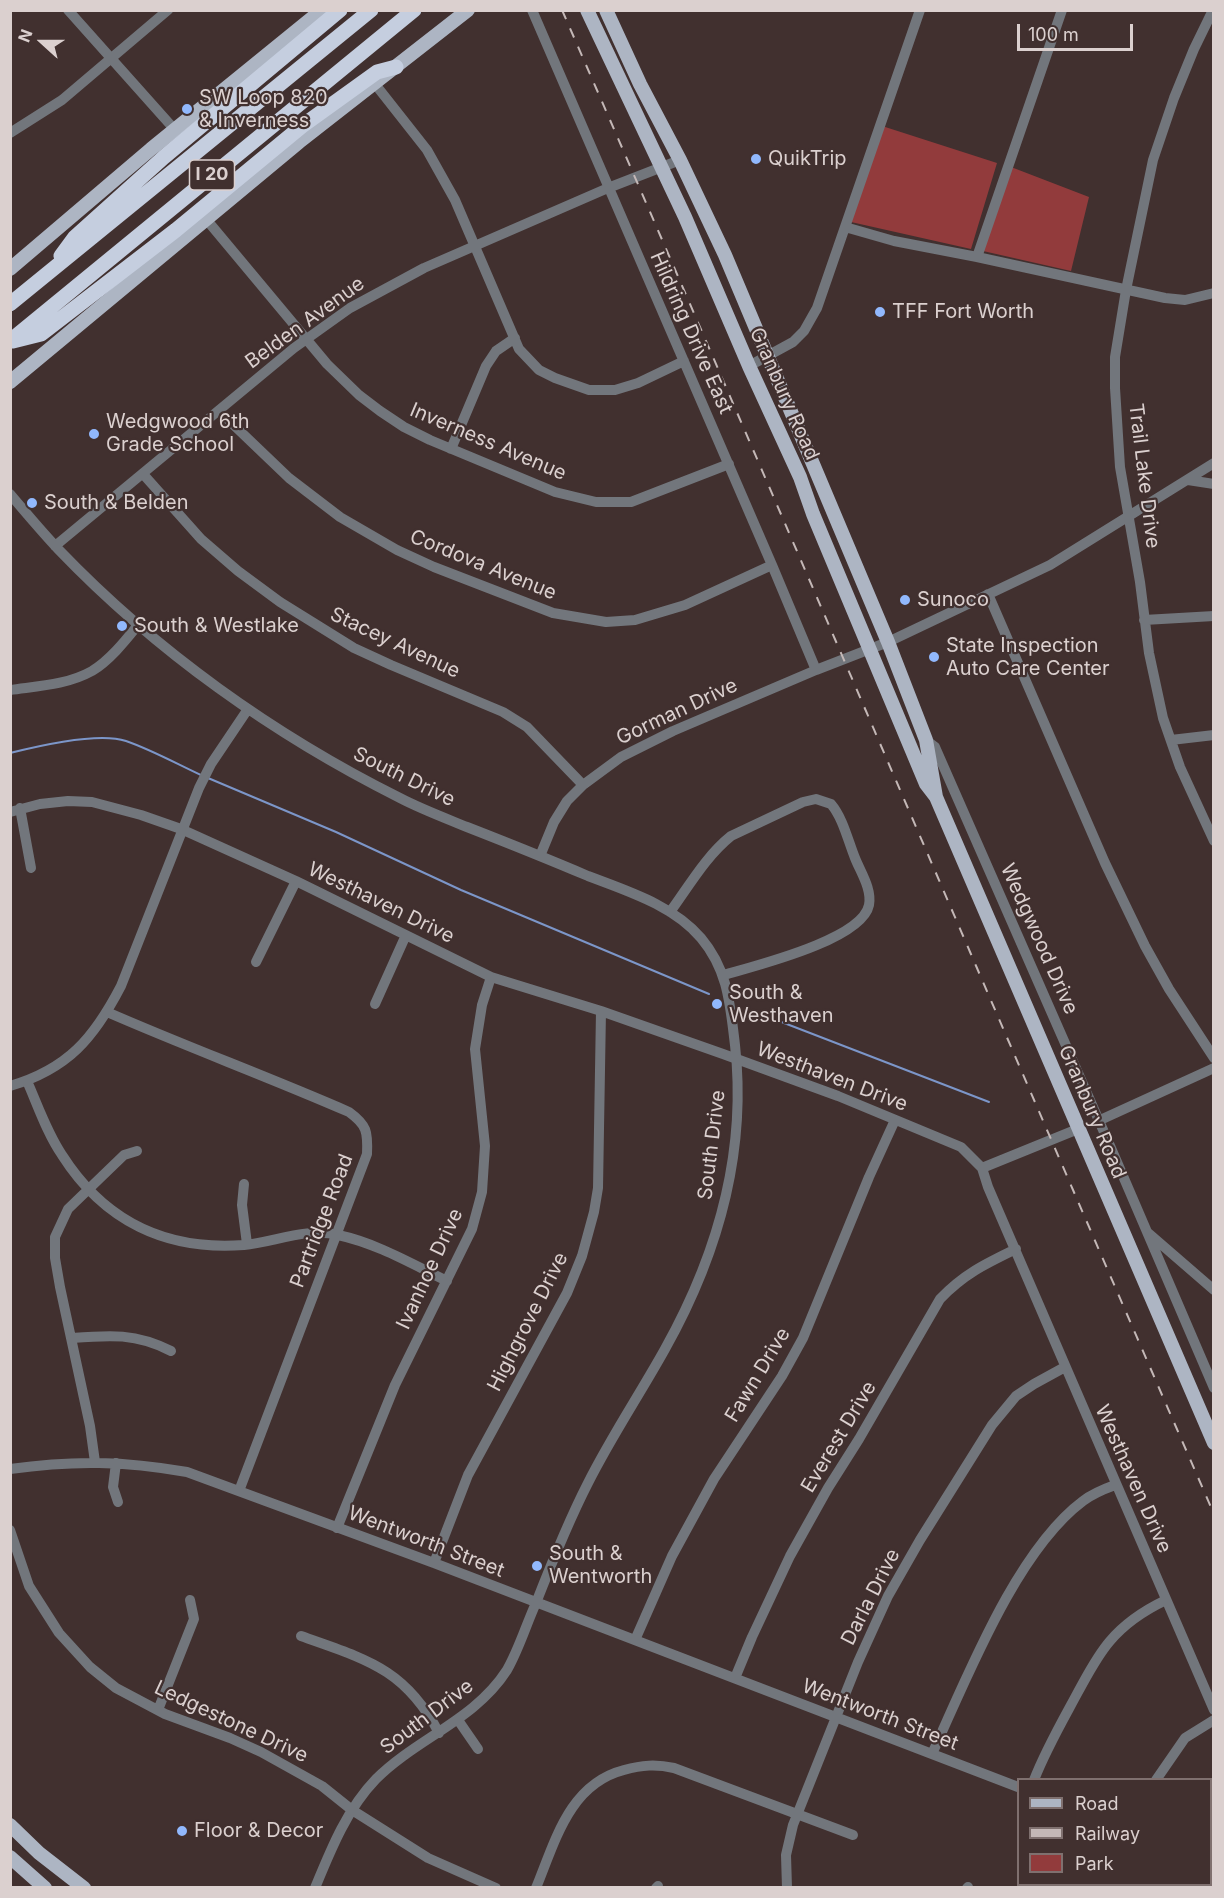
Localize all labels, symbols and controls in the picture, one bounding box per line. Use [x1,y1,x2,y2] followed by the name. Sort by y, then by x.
[12,12,72,72] north arrow
[1020,12,1136,50] scale bar
[1028,24,1079,45] text: 100 m
[14,26,37,45] text: N
[199,86,328,133] place label: SW Loop 820 & Inverness
[180,102,194,116] marker: SW Loop 820 & Inverness
[768,147,847,171] place label: QuikTrip
[749,152,763,166] marker: QuikTrip
[190,160,234,190] road number: I 20
[644,248,738,418] street label: Hildring Drive East
[241,272,369,374] street label: Belden Avenue
[892,300,1034,324] place label: TFF Fort Worth
[873,305,887,319] marker: TFF Fort Worth
[744,324,824,464] street label: Granbury Road
[406,398,570,486] street label: Inverness Avenue
[1123,402,1165,550] street label: Trail Lake Drive
[106,410,249,457] place label: Wedgwood 6th Grade School
[87,427,101,441] marker: Wedgwood 6th Grade School
[44,491,188,515] place label: South & Belden
[25,496,39,510] marker: South & Belden
[406,525,560,605] street label: Cordova Avenue
[917,588,989,612] place label: Sunoco
[898,593,912,607] marker: Sunoco
[326,602,464,684] street label: Stacey Avenue
[134,614,299,638] place label: South & Westlake
[115,619,129,633] marker: South & Westlake
[946,634,1110,681] place label: State Inspection Auto Care Center
[927,650,941,664] marker: State Inspection Auto Care Center
[613,674,741,750] street label: Gorman Drive
[349,742,459,812] street label: South Drive
[304,857,458,949] street label: Westhaven Drive
[995,860,1083,1018] street label: Wedgwood Drive
[729,981,834,1028] place label: South & Westhaven
[710,997,724,1011] marker: South & Westhaven
[753,1037,911,1117] street label: Westhaven Drive
[1053,1042,1131,1182] street label: Granbury Road
[693,1089,731,1201] street label: South Drive
[286,1151,358,1291] street label: Partridge Road
[392,1205,468,1333] street label: Ivanhoe Drive
[483,1249,573,1395] street label: Highgrove Drive
[720,1323,796,1427] street label: Fawn Drive
[796,1377,882,1497] street label: Everest Drive
[1090,1401,1176,1557] street label: Westhaven Drive
[345,1501,507,1583] street label: Wentworth Street
[549,1542,652,1589] place label: South & Wentworth
[837,1545,905,1649] street label: Darla Drive
[530,1559,544,1573] marker: South & Wentworth
[376,1674,478,1760] street label: South Drive
[799,1674,961,1756] street label: Wentworth Street
[150,1676,312,1768] street label: Ledgestone Drive
[1017,1778,1212,1886] legend
[1075,1793,1118,1814] text: Road
[194,1819,323,1843] place label: Floor & Decor
[1075,1823,1140,1844] text: Railway
[175,1824,189,1838] marker: Floor & Decor
[1075,1853,1114,1874] text: Park

